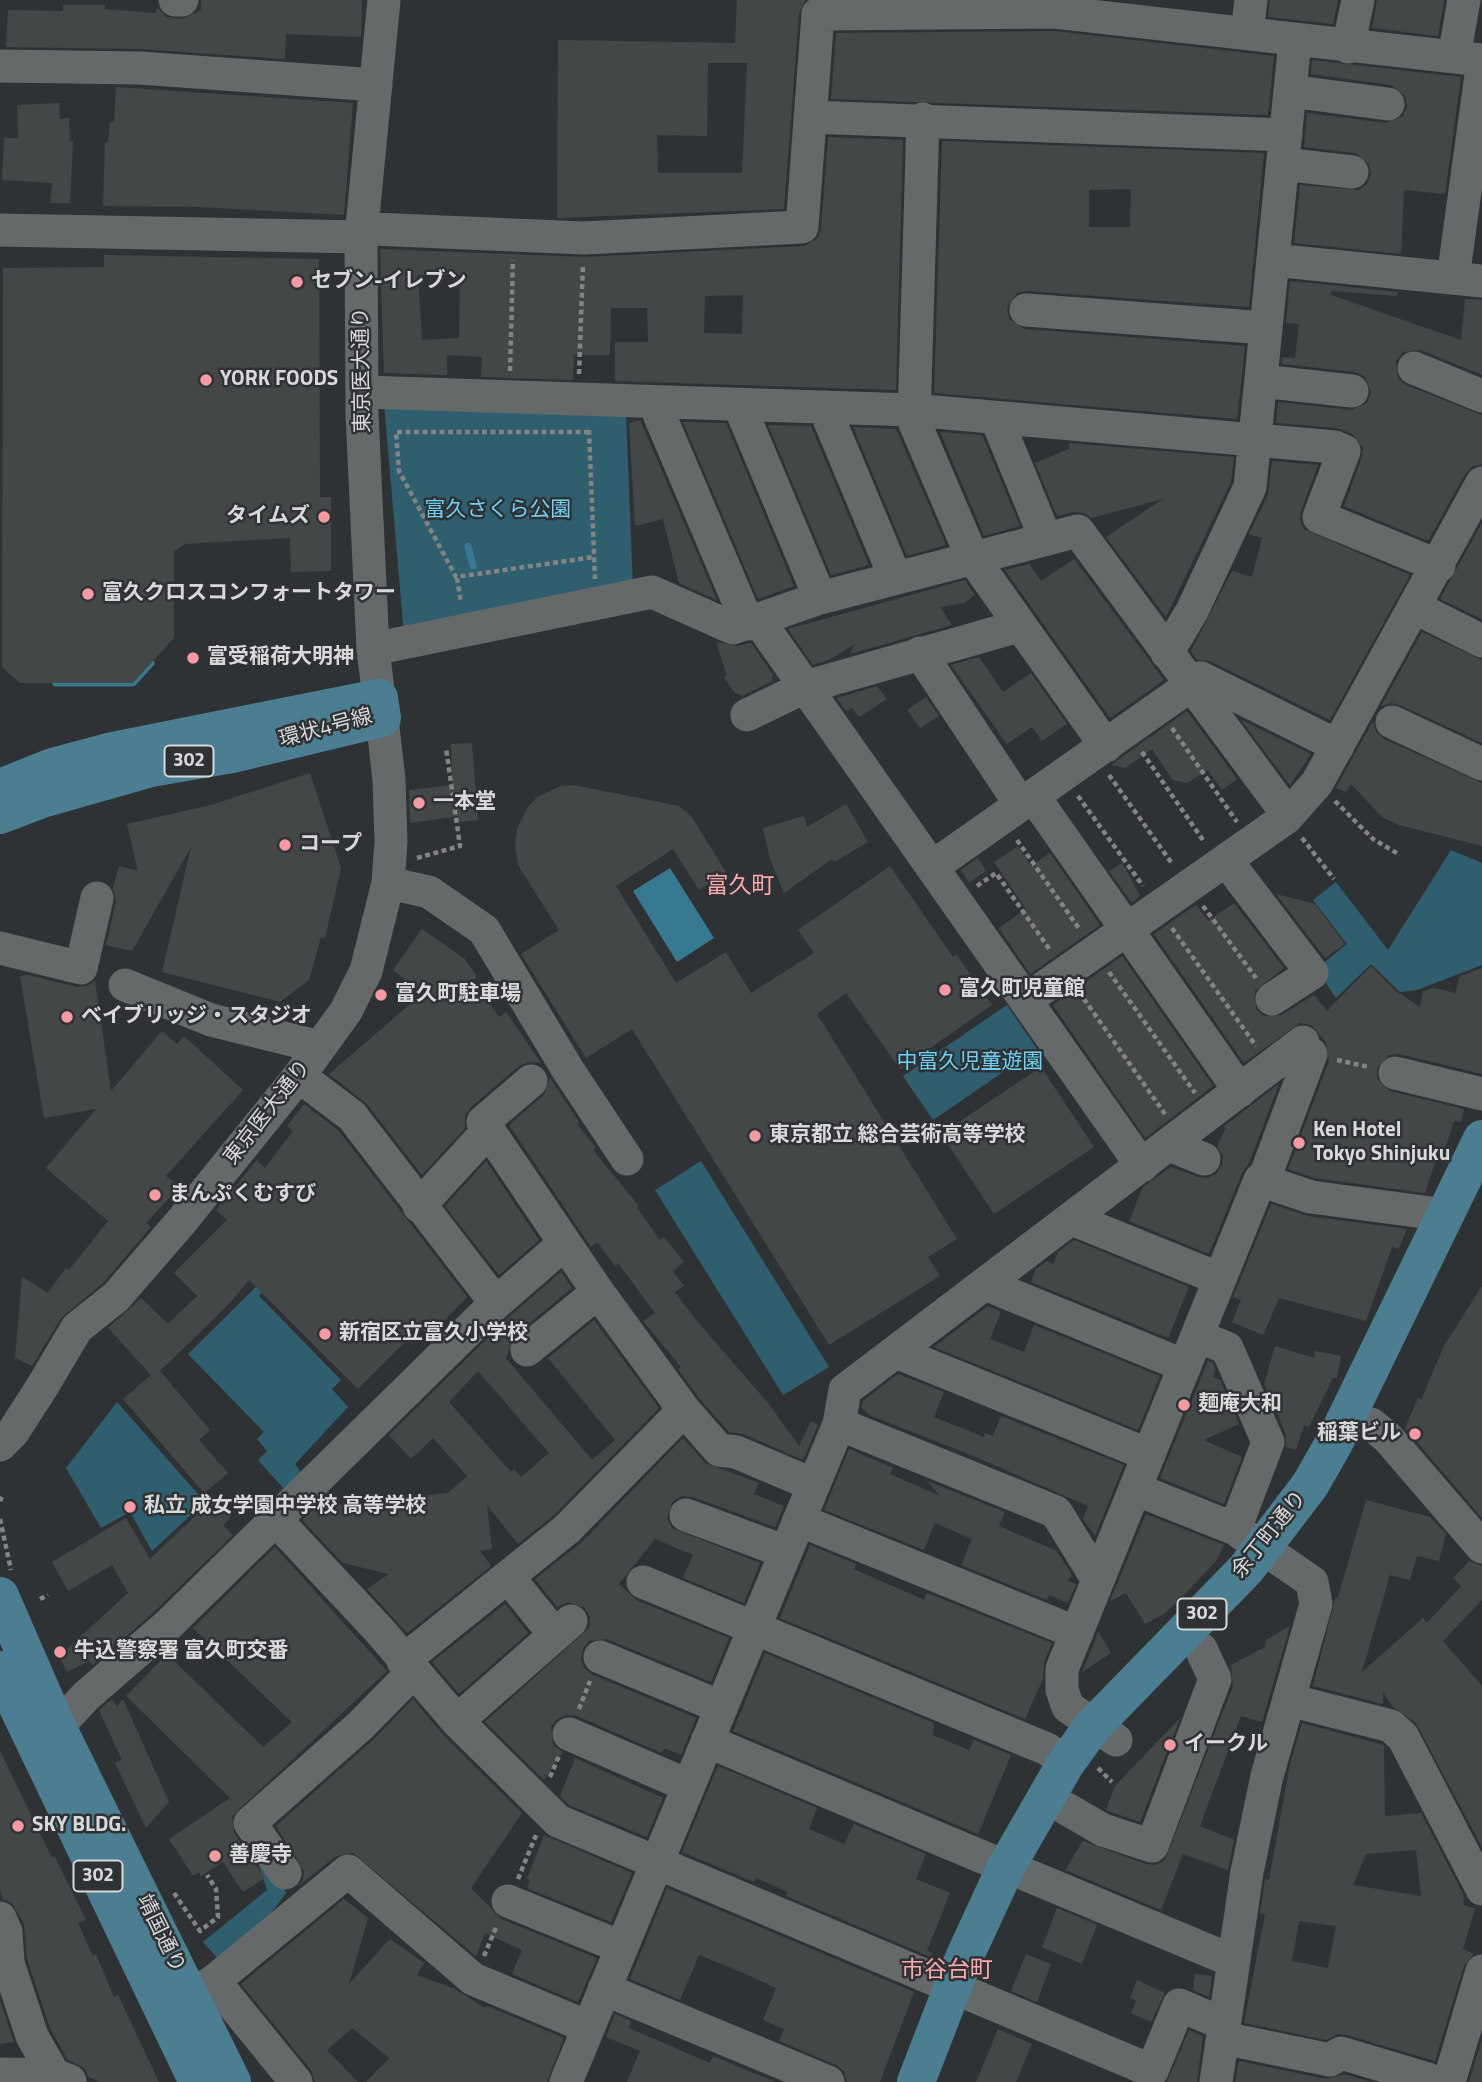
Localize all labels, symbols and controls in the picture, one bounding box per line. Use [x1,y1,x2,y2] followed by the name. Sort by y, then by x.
[311,269,467,295] place label: セブン-イレブン
[289,274,305,290] marker: セブン-イレブン
[349,307,377,433] street label: 東京医大通り
[220,367,338,393] place label: YORK FOODS
[198,372,214,388] marker: YORK FOODS
[425,498,571,524] park label: 富久さくら公園
[226,504,310,530] place label: タイムズ
[316,509,332,525] marker: タイムズ
[102,581,396,607] place label: 富久クロスコンフォートタワー
[80,586,96,602] marker: 富久クロスコンフォートタワー
[207,645,354,671] place label: 富受稲荷大明神
[185,650,201,666] marker: 富受稲荷大明神
[276,704,376,754] street label: 環状4号線
[164,746,214,776] road number: 302
[433,790,496,816] place label: 一本堂
[411,795,427,811] marker: 一本堂
[299,832,362,858] place label: コープ
[277,837,293,853] marker: コープ
[706,873,774,901] district label: 富久町
[959,977,1085,1003] place label: 富久町児童館
[395,982,521,1008] place label: 富久町駐車場
[937,982,953,998] marker: 富久町児童館
[373,987,389,1003] marker: 富久町駐車場
[81,1004,312,1030] place label: ベイブリッジ・スタジオ
[59,1009,75,1025] marker: ベイブリッジ・スタジオ
[897,1050,1043,1076] park label: 中富久児童遊園
[219,1056,317,1170] street label: 東京医大通り
[1313,1118,1450,1168] place label: Ken Hotel Tokyo Shinjuku
[769,1123,1026,1149] place label: 東京都立 総合芸術高等学校
[747,1128,763,1144] marker: 東京都立 総合芸術高等学校
[1291,1135,1307,1151] marker: Ken Hotel Tokyo Shinjuku
[169,1182,316,1208] place label: まんぷくむすび
[147,1187,163,1203] marker: まんぷくむすび
[339,1321,528,1347] place label: 新宿区立富久小学校
[317,1326,333,1342] marker: 新宿区立富久小学校
[1198,1392,1282,1418] place label: 麺庵大和
[1176,1397,1192,1413] marker: 麺庵大和
[1317,1421,1401,1447] place label: 稲葉ビル
[1407,1426,1423,1442] marker: 稲葉ビル
[1227,1486,1313,1584] street label: 余丁町通り
[144,1494,426,1520] place label: 私立 成女学園中学校 高等学校
[122,1499,138,1515] marker: 私立 成女学園中学校 高等学校
[1178,1598,1226,1630] road number: 302
[74,1639,289,1665] place label: 牛込警察署 富久町交番
[52,1644,68,1660] marker: 牛込警察署 富久町交番
[1184,1732,1268,1758] place label: イークル
[1162,1737,1178,1753] marker: イークル
[32,1813,126,1839] place label: SKY BLDG.
[10,1818,26,1834] marker: SKY BLDG.
[229,1843,292,1869] place label: 善慶寺
[207,1848,223,1864] marker: 善慶寺
[74,1860,122,1892] road number: 302
[130,1891,190,1977] street label: 靖国通り
[901,1957,993,1985] district label: 市谷台町

